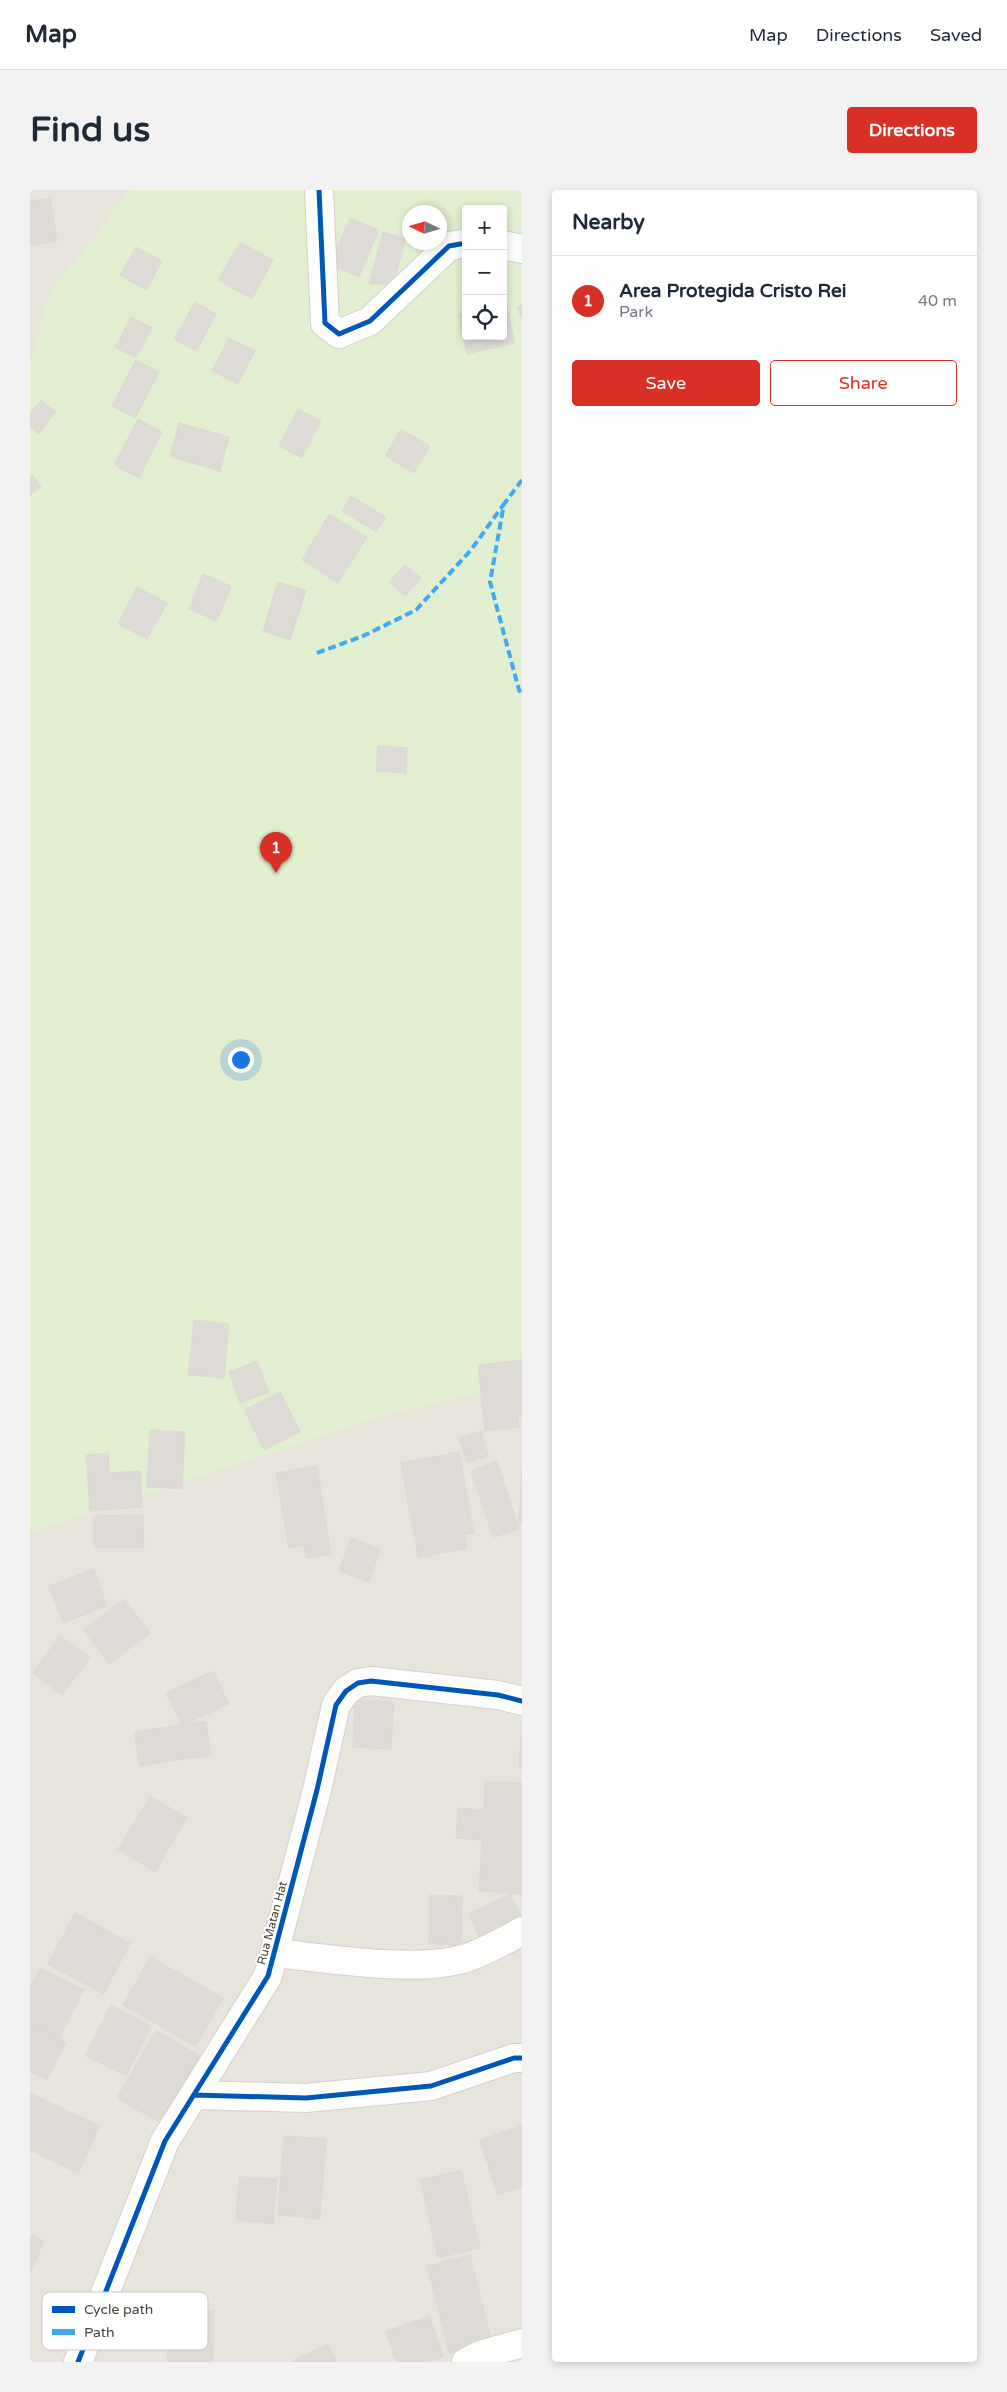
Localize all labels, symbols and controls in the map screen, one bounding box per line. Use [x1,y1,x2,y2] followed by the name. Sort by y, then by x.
[25,20,77,49] text: Map
[749,24,788,46] text: Map
[816,24,902,46] text: Directions
[930,24,982,46] text: Saved
[847,107,977,153] button: Directions
[30,109,150,151] text: Find us
[402,205,447,250] north arrow
[462,205,507,340] map controls
[462,205,507,250] button: +
[572,210,645,235] text: Nearby
[462,250,507,295] button: −
[619,280,846,302] text: Area Protegida Cristo Rei
[583,291,593,311] text: 1
[918,291,957,311] text: 40 m
[462,295,507,340] button: locate
[619,302,653,322] text: Park
[572,360,760,406] button: Save
[770,360,957,406] button: Share
[260,832,292,873] pin: 1
[228,1047,254,1073] your location
[254,1879,290,1966] street label: Rua Matan Hat
[42,2292,208,2350] legend
[84,2301,153,2318] text: Cycle path
[84,2324,115,2341] text: Path

